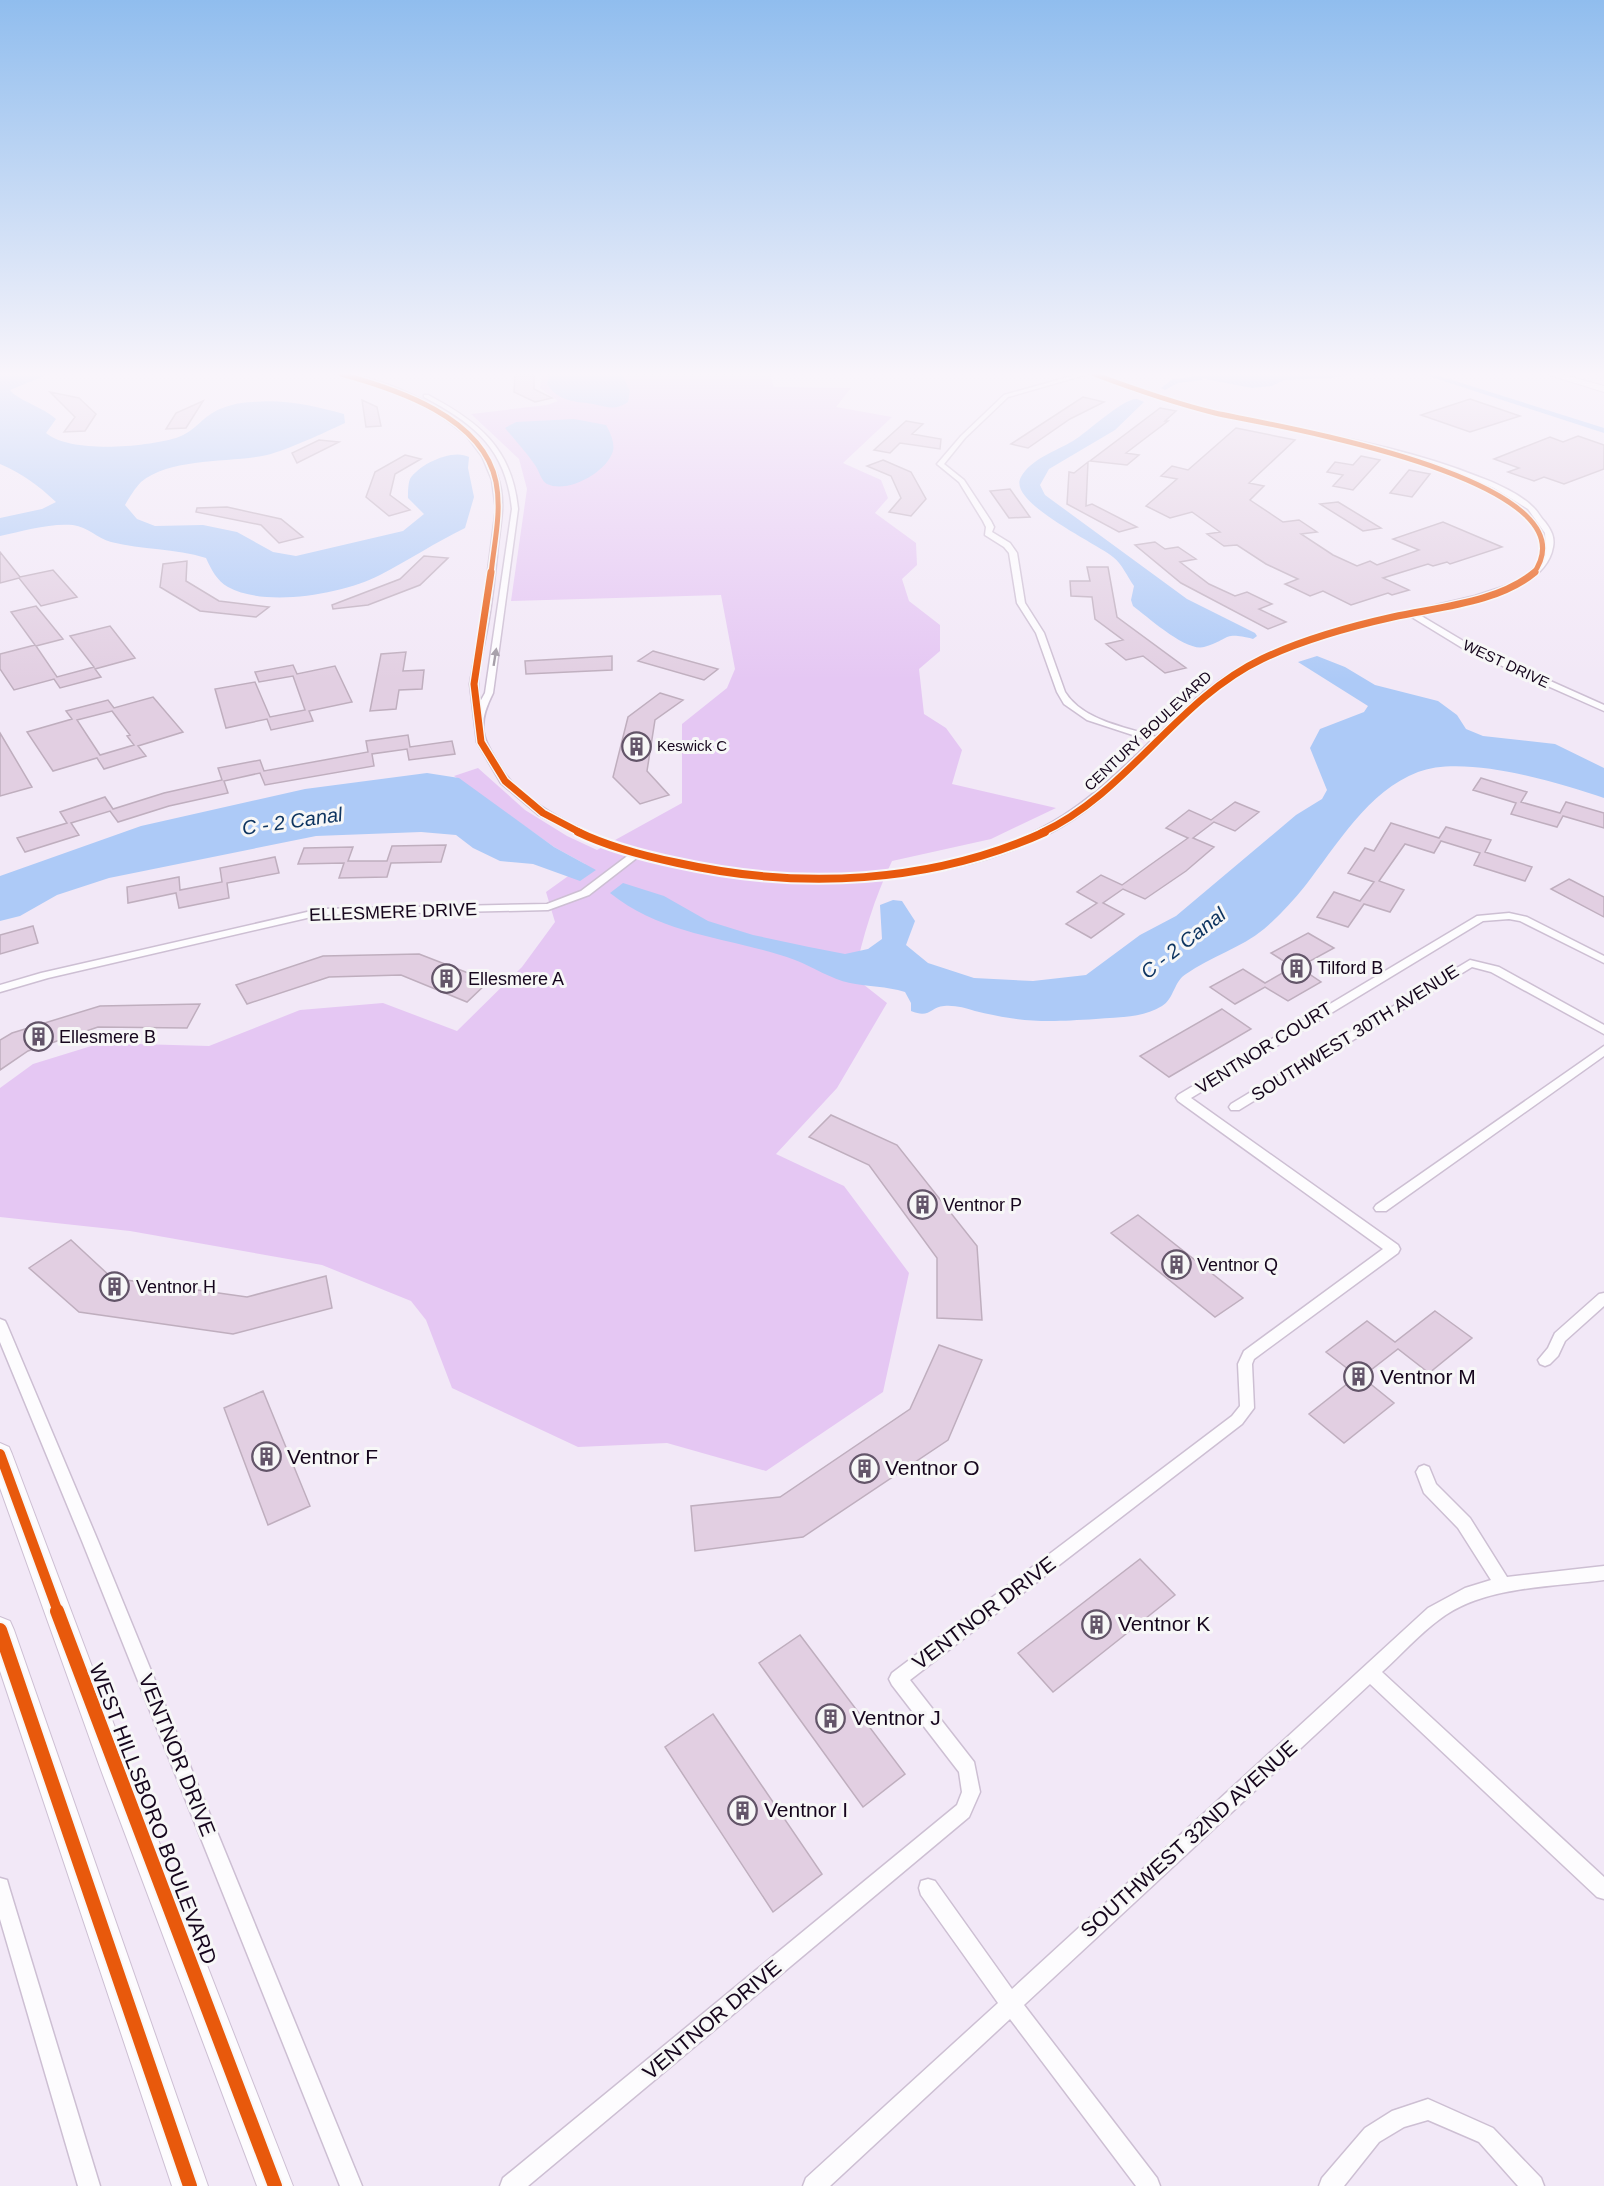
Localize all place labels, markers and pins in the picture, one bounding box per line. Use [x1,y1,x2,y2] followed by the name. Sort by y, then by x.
[620,730,652,762] building icon: Keswick C
[657,737,727,754] place label: Keswick C
[1280,952,1312,984] building icon: Tilford B
[1317,958,1383,978] place label: Tilford B
[431,963,463,995] building icon: Ellesmere A
[468,969,564,989] place label: Ellesmere A
[22,1021,54,1053] building icon: Ellesmere B
[59,1027,156,1047] place label: Ellesmere B
[906,1189,938,1221] building icon: Ventnor P
[943,1195,1022,1215] place label: Ventnor P
[1160,1249,1192,1281] building icon: Ventnor Q
[1197,1255,1278,1275] place label: Ventnor Q
[99,1271,131,1303] building icon: Ventnor H
[136,1277,216,1297] place label: Ventnor H
[1343,1361,1375,1393] building icon: Ventnor M
[1380,1365,1476,1388] place label: Ventnor M
[250,1441,282,1473] building icon: Ventnor F
[287,1445,378,1468] place label: Ventnor F
[848,1452,880,1484] building icon: Ventnor O
[885,1456,980,1479] place label: Ventnor O
[1081,1608,1113,1640] building icon: Ventnor K
[1118,1612,1210,1635] place label: Ventnor K
[815,1702,847,1734] building icon: Ventnor J
[852,1706,941,1729] place label: Ventnor J
[727,1794,759,1826] building icon: Ventnor I
[764,1798,848,1821] place label: Ventnor I

